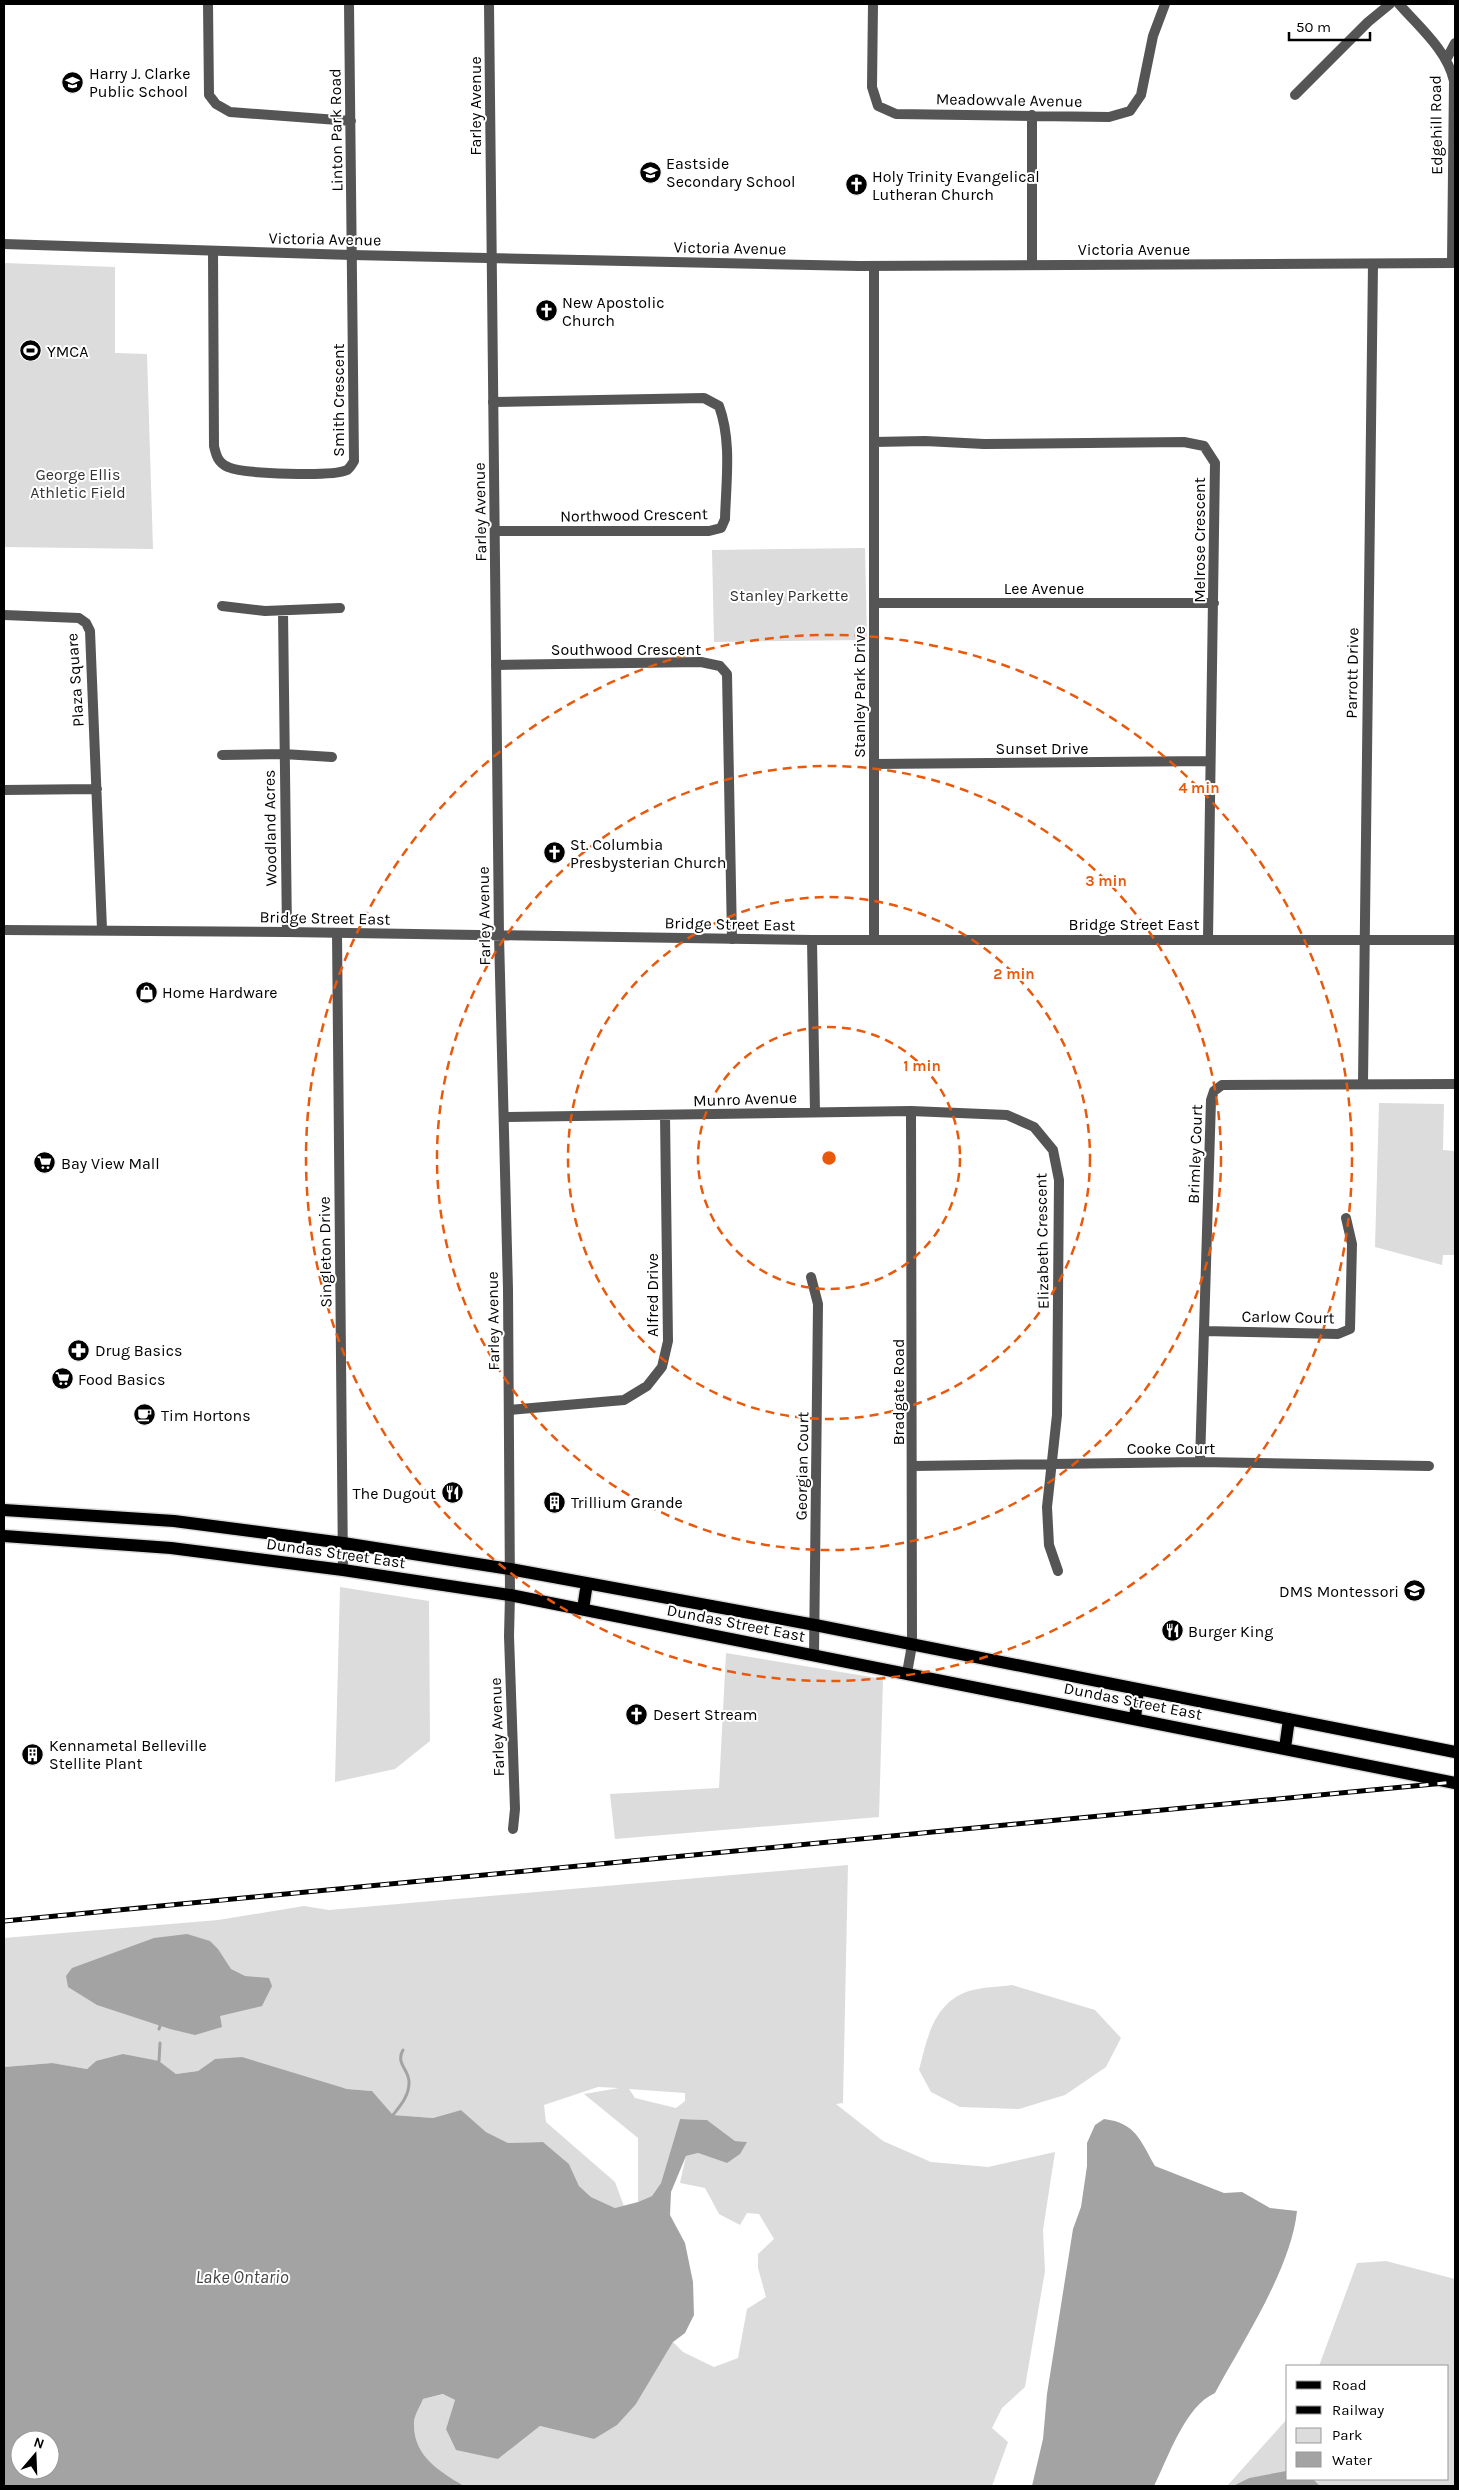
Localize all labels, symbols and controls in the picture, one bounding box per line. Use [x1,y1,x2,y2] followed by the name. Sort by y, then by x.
[1289,10,1370,42] scale bar
[1296,18,1331,36] text: 50 m
[466,56,485,156] street label: Farley Avenue
[89,64,191,101] place label: Harry J. Clarke Public School
[325,68,347,192] street label: Linton Park Road
[61,70,85,94] school or university icon: Harry J. Clarke Public School
[1426,75,1446,175] street label: Edgehill Road
[936,89,1082,111] street label: Meadowvale Avenue
[666,154,795,191] place label: Eastside Secondary School
[638,160,662,184] school or university icon: Eastside Secondary School
[872,167,1040,204] place label: Holy Trinity Evangelical Lutheran Church
[844,173,868,197] church icon: Holy Trinity Evangelical Lutheran Church
[269,229,381,249] street label: Victoria Avenue
[674,238,786,258] street label: Victoria Avenue
[1078,240,1190,259] street label: Victoria Avenue
[562,293,665,330] place label: New Apostolic Church
[534,299,558,323] church icon: New Apostolic Church
[19,339,43,363] sports icon: YMCA
[47,342,88,361] place label: YMCA
[329,343,348,457] street label: Smith Crescent
[470,462,490,562] street label: Farley Avenue
[30,465,126,502] park label: George Ellis Athletic Field
[1190,477,1209,603] street label: Melrose Crescent
[560,504,708,526] street label: Northwood Crescent
[1004,579,1084,598] street label: Lee Avenue
[729,586,849,605] park label: Stanley Parkette
[850,626,869,758] street label: Stanley Park Drive
[1342,627,1362,719] street label: Parrott Drive
[62,633,88,727] street label: Plaza Square
[551,640,701,659] street label: Southwood Crescent
[996,739,1088,758] street label: Sunset Drive
[259,769,281,887] street label: Woodland Acres
[1178,779,1220,797] text: 4 min
[570,835,727,872] place label: St. Columbia Presbysterian Church
[542,841,566,865] church icon: St. Columbia Presbysterian Church
[474,866,494,966] street label: Farley Avenue
[1085,872,1127,890] text: 3 min
[259,907,391,929] street label: Bridge Street East
[664,913,796,935] street label: Bridge Street East
[1069,915,1199,934] street label: Bridge Street East
[993,965,1035,983] text: 2 min
[134,980,158,1004] shop icon: Home Hardware
[162,983,278,1002] place label: Home Hardware
[903,1057,941,1075] text: 1 min
[693,1088,797,1110] street label: Munro Avenue
[1184,1104,1206,1204] street label: Brimley Court
[820,1149,838,1167] centre of rings
[33,1151,57,1175] supermarket icon: Bay View Mall
[61,1154,160,1173] place label: Bay View Mall
[1031,1173,1053,1309] street label: Elizabeth Crescent
[315,1196,335,1308] street label: Singleton Drive
[643,1253,662,1337] street label: Alfred Drive
[483,1271,503,1371] street label: Farley Avenue
[1241,1307,1335,1327] street label: Carlow Court
[67,1338,91,1362] pharmacy icon: Drug Basics
[889,1339,908,1445] street label: Bradgate Road
[95,1341,182,1360] place label: Drug Basics
[50,1367,74,1391] supermarket icon: Food Basics
[78,1370,165,1389] place label: Food Basics
[133,1403,157,1427] cafe icon: Tim Hortons
[161,1406,251,1425] place label: Tim Hortons
[792,1411,812,1521] street label: Georgian Court
[1127,1439,1215,1458] street label: Cooke Court
[440,1481,464,1505] restaurant icon: The Dugout
[353,1484,436,1503] place label: The Dugout
[543,1490,567,1514] building icon: Trillium Grande
[571,1493,683,1512] place label: Trillium Grande
[265,1534,407,1572] street label: Dundas Street East
[1403,1579,1427,1603] school or university icon: DMS Montessori
[1279,1582,1399,1601] place label: DMS Montessori
[665,1600,807,1646] street label: Dundas Street East
[1160,1619,1184,1643] restaurant icon: Burger King
[1188,1622,1273,1641] place label: Burger King
[486,1677,508,1777] street label: Farley Avenue
[1062,1678,1204,1724] street label: Dundas Street East
[625,1702,649,1726] church icon: Desert Stream
[653,1705,757,1724] place label: Desert Stream
[49,1736,207,1773] place label: Kennametal Belleville Stellite Plant
[21,1742,45,1766] building icon: Kennametal Belleville Stellite Plant
[195,2266,289,2288] water label: Lake Ontario
[1286,2365,1449,2480] legend
[1332,2376,1367,2394] text: Road
[1332,2401,1384,2419] text: Railway
[1332,2426,1362,2444] text: Park
[10,2430,60,2480] north arrow
[32,2434,47,2453] text: N
[1332,2451,1373,2469] text: Water

